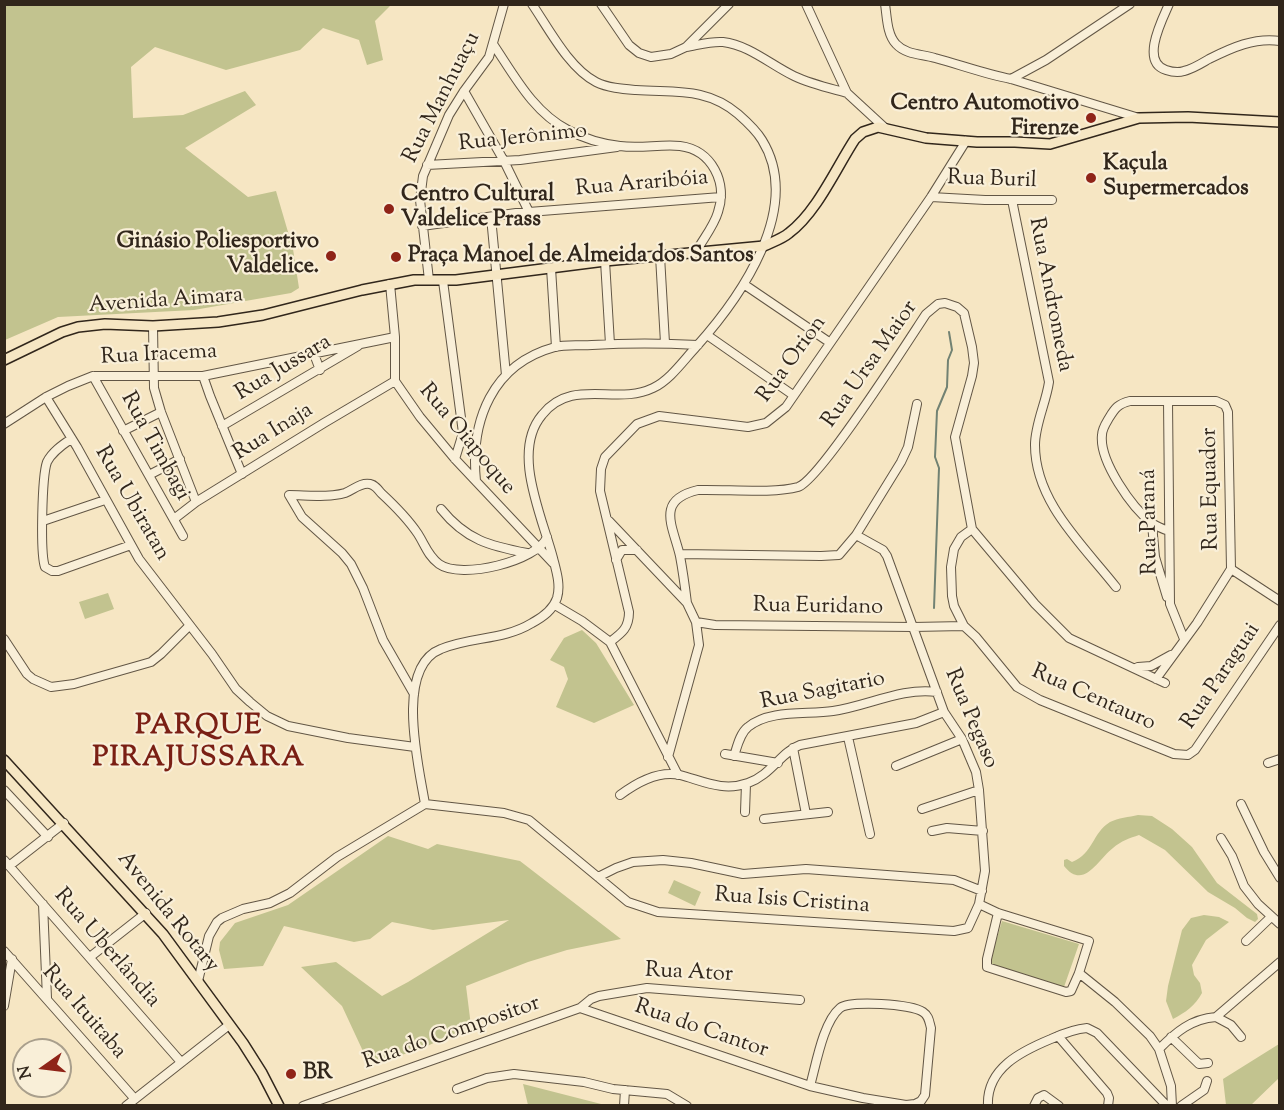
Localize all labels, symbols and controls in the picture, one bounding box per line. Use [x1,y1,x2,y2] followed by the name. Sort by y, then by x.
[399,28,487,168] street label: Rua Manhuaçu
[891,92,1079,144] place label: Centro Automotivo Firenze
[1084,111,1098,125] marker: Centro Automotivo Firenze
[458,119,588,159] street label: Rua Jerônimo
[1103,152,1249,204] place label: Kaçula Supermercados
[575,166,709,204] street label: Rua Araribóia
[947,166,1037,196] street label: Rua Buril
[1084,171,1098,185] marker: Kaçula Supermercados
[401,183,554,234] place label: Centro Cultural Valdelice Prass
[382,202,396,216] marker: Centro Cultural Valdelice Prass
[1021,216,1077,374] street label: Rua Andromeda
[116,230,319,282] place label: Ginásio Poliesportivo Valdelice.
[408,244,754,270] place label: Praça Manoel de Almeida dos Santos
[324,249,338,263] marker: Ginásio Poliesportivo Valdelice.
[389,250,403,264] marker: Praça Manoel de Almeida dos Santos
[88,283,244,321] street label: Avenida Aimara
[817,296,925,434] street label: Rua Ursa Maior
[753,311,833,409] street label: Rua Orion
[231,330,337,408] street label: Rua Jussara
[100,340,218,372] street label: Rua Iracema
[412,379,520,501] street label: Rua Oiapoque
[113,388,195,506] street label: Rua Timbagi
[229,398,319,468] street label: Rua Inaja
[1198,427,1226,551] street label: Rua Equador
[88,442,174,566] street label: Rua Ubiratan
[1137,469,1165,575] street label: Rua Paraná
[753,594,883,622] street label: Rua Euridano
[1177,619,1267,735] street label: Rua Paraguai
[1027,660,1159,738] street label: Rua Centauro
[937,665,1003,773] street label: Rua Pegaso
[759,667,887,717] street label: Rua Sagitario
[93,711,305,777] district label: PARQUE PIRAJUSSARA
[110,847,224,979] street label: Avenida Rotary
[713,883,871,921] street label: Rua Isis Cristina
[47,884,165,1014] street label: Rua Uberlândia
[644,959,734,989] street label: Rua Ator
[35,961,131,1065] street label: Rua Ituitaba
[360,991,544,1077] street label: Rua do Compositor
[631,995,771,1065] street label: Rua do Cantor
[12,1038,72,1098] north arrow
[303,1061,333,1087] place label: BR
[13,1063,39,1081] text: N
[284,1067,298,1081] marker: BR

